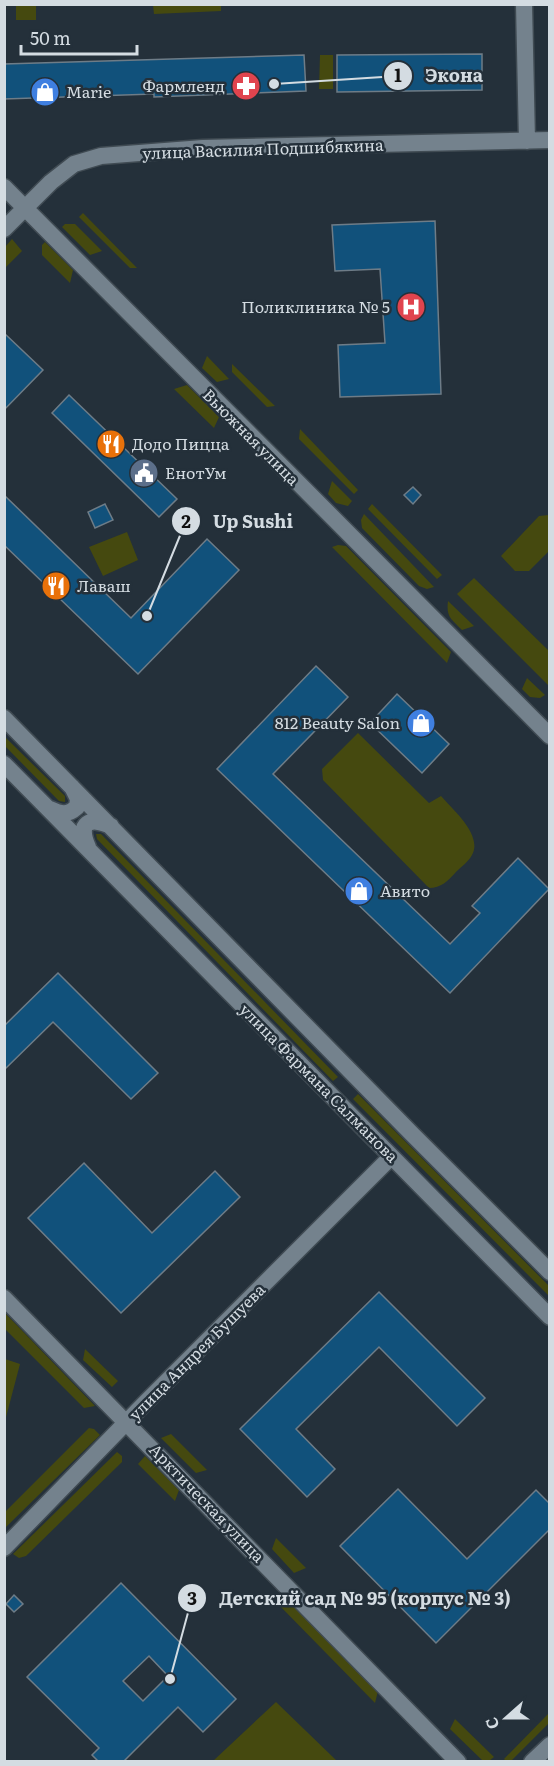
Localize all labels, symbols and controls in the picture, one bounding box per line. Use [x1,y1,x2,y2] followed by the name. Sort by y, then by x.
[21,18,136,56] scale bar
[30,24,71,51] text: 50 m
[383,58,495,94] callout: Экона
[394,61,402,88] text: 1
[425,61,484,88] text: Экона
[230,70,262,102] pharmacy icon: Фармленд
[142,73,225,97] place label: Фармленд
[29,76,61,108] shop icon: Marie
[66,79,111,103] place label: Marie
[142,132,384,164] street label: улица Василия Подшибякина
[395,291,427,323] hospital icon: Поликлиника № 5
[241,294,390,318] place label: Поликлиника № 5
[198,382,306,490] street label: Вьюжная улица
[95,428,127,460] restaurant icon: Додо Пицца
[132,431,230,455] place label: Додо Пицца
[128,457,160,489] public building icon: ЕнотУм
[165,460,227,484] place label: ЕнотУм
[171,503,305,539] callout: Up Sushi
[181,507,191,534] text: 2
[213,507,294,534] text: Up Sushi
[40,570,72,602] restaurant icon: Лаваш
[77,573,131,597] place label: Лаваш
[405,707,437,739] shop icon: 812 Beauty Salon
[275,710,400,734] place label: 812 Beauty Salon
[343,875,375,907] shop icon: Авито
[380,878,430,902] place label: Авито
[235,997,405,1167] street label: улица Фармана Салманова
[123,1277,270,1425] street label: улица Андрея Бушуева
[144,1437,271,1568] street label: Арктическая улица
[177,1580,523,1616] callout: Детский сад № 95 (корпус № 3)
[187,1584,197,1611] text: 3
[219,1584,511,1611] text: Детский сад № 95 (корпус № 3)
[476,1688,536,1748] north arrow
[478,1714,504,1733] text: С

